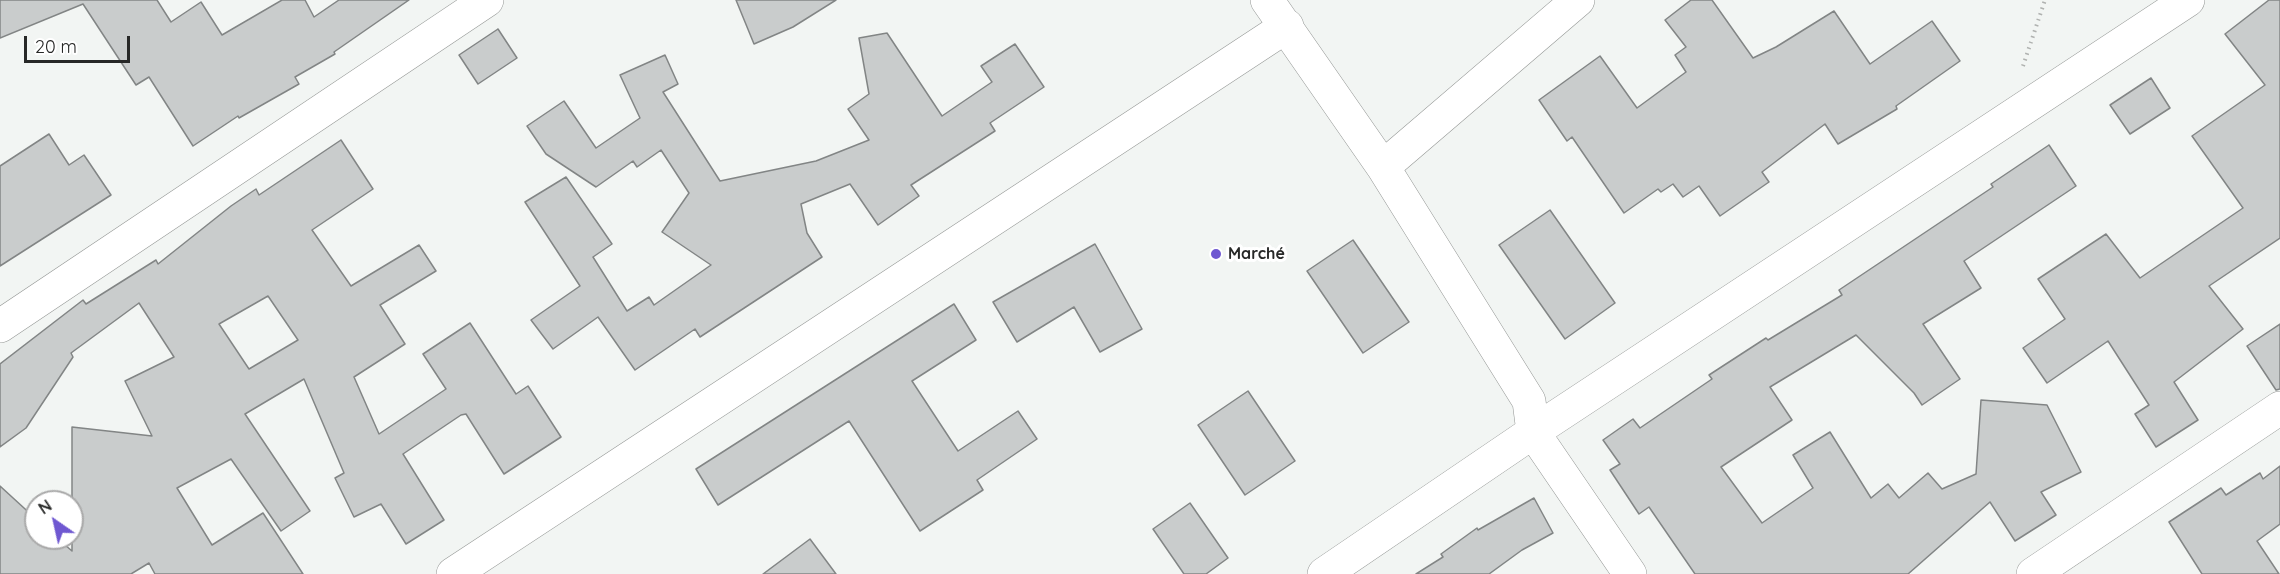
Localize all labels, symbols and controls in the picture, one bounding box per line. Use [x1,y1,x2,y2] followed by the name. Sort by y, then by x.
[27,24,134,62] scale bar
[35,35,77,58] text: 20 m
[1228,244,1285,264] place label: Marché
[1209,247,1223,261] marker: Marché
[24,490,84,550] north arrow
[35,495,56,518] text: N

